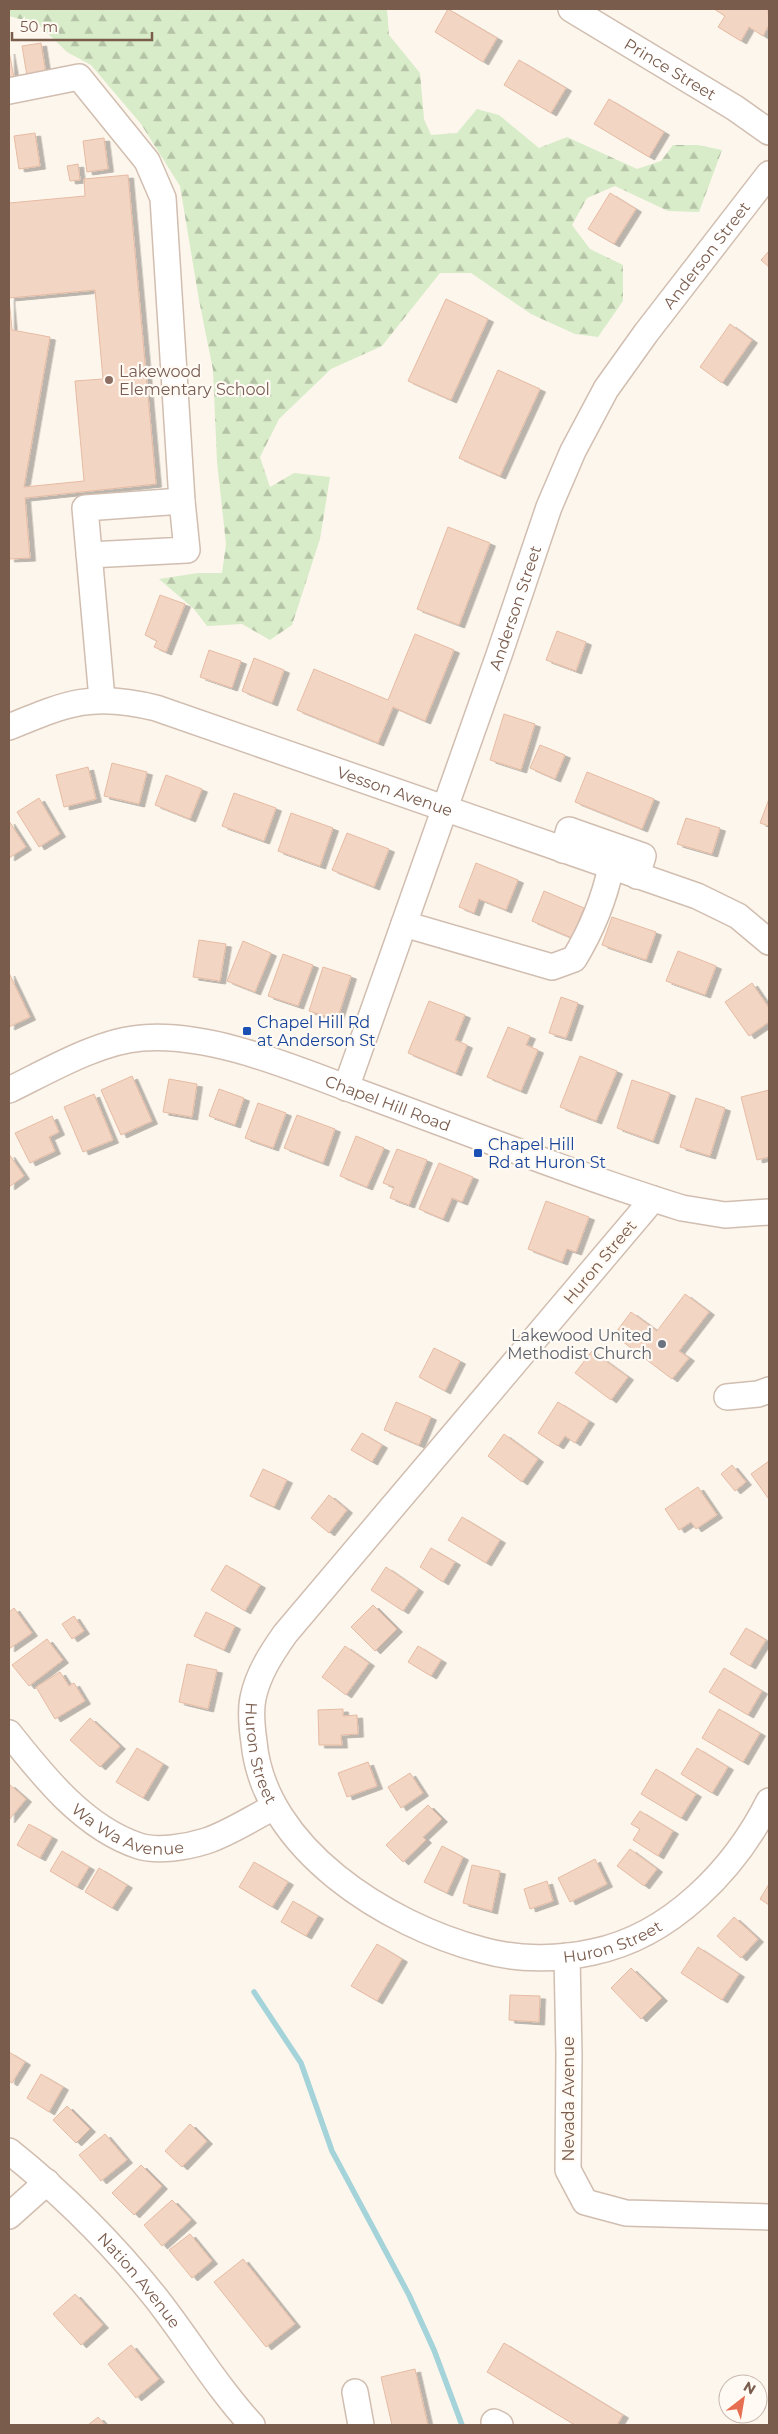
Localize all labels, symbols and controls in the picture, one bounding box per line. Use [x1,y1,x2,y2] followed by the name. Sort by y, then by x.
[12,10,152,42] scale bar
[20,17,58,36] text: 50 m
[621,34,720,104] street label: Prince Street
[659,197,754,312] street label: Anderson Street
[119,362,270,399] place label: Lakewood Elementary School
[103,374,115,386] marker: Lakewood Elementary School
[485,543,545,673] street label: Anderson Street
[335,762,455,820] street label: Vesson Avenue
[257,1013,376,1050] place label: Chapel Hill Rd at Anderson St
[241,1025,253,1037] marker: Chapel Hill Rd at Anderson St
[322,1071,453,1135] street label: Chapel Hill Road
[488,1135,607,1172] place label: Chapel Hill Rd at Huron St
[472,1147,484,1159] marker: Chapel Hill Rd at Huron St
[559,1216,641,1308] street label: Huron Street
[507,1326,652,1363] place label: Lakewood United Methodist Church
[656,1338,668,1350] marker: Lakewood United Methodist Church
[242,1702,281,1807] street label: Huron Street
[68,1799,185,1858] street label: Wa Wa Avenue
[562,1916,666,1966] street label: Huron Street
[559,2036,578,2162] street label: Nevada Avenue
[94,2228,185,2332] street label: Nation Avenue
[718,2374,768,2424] north arrow
[740,2377,759,2398] text: N

